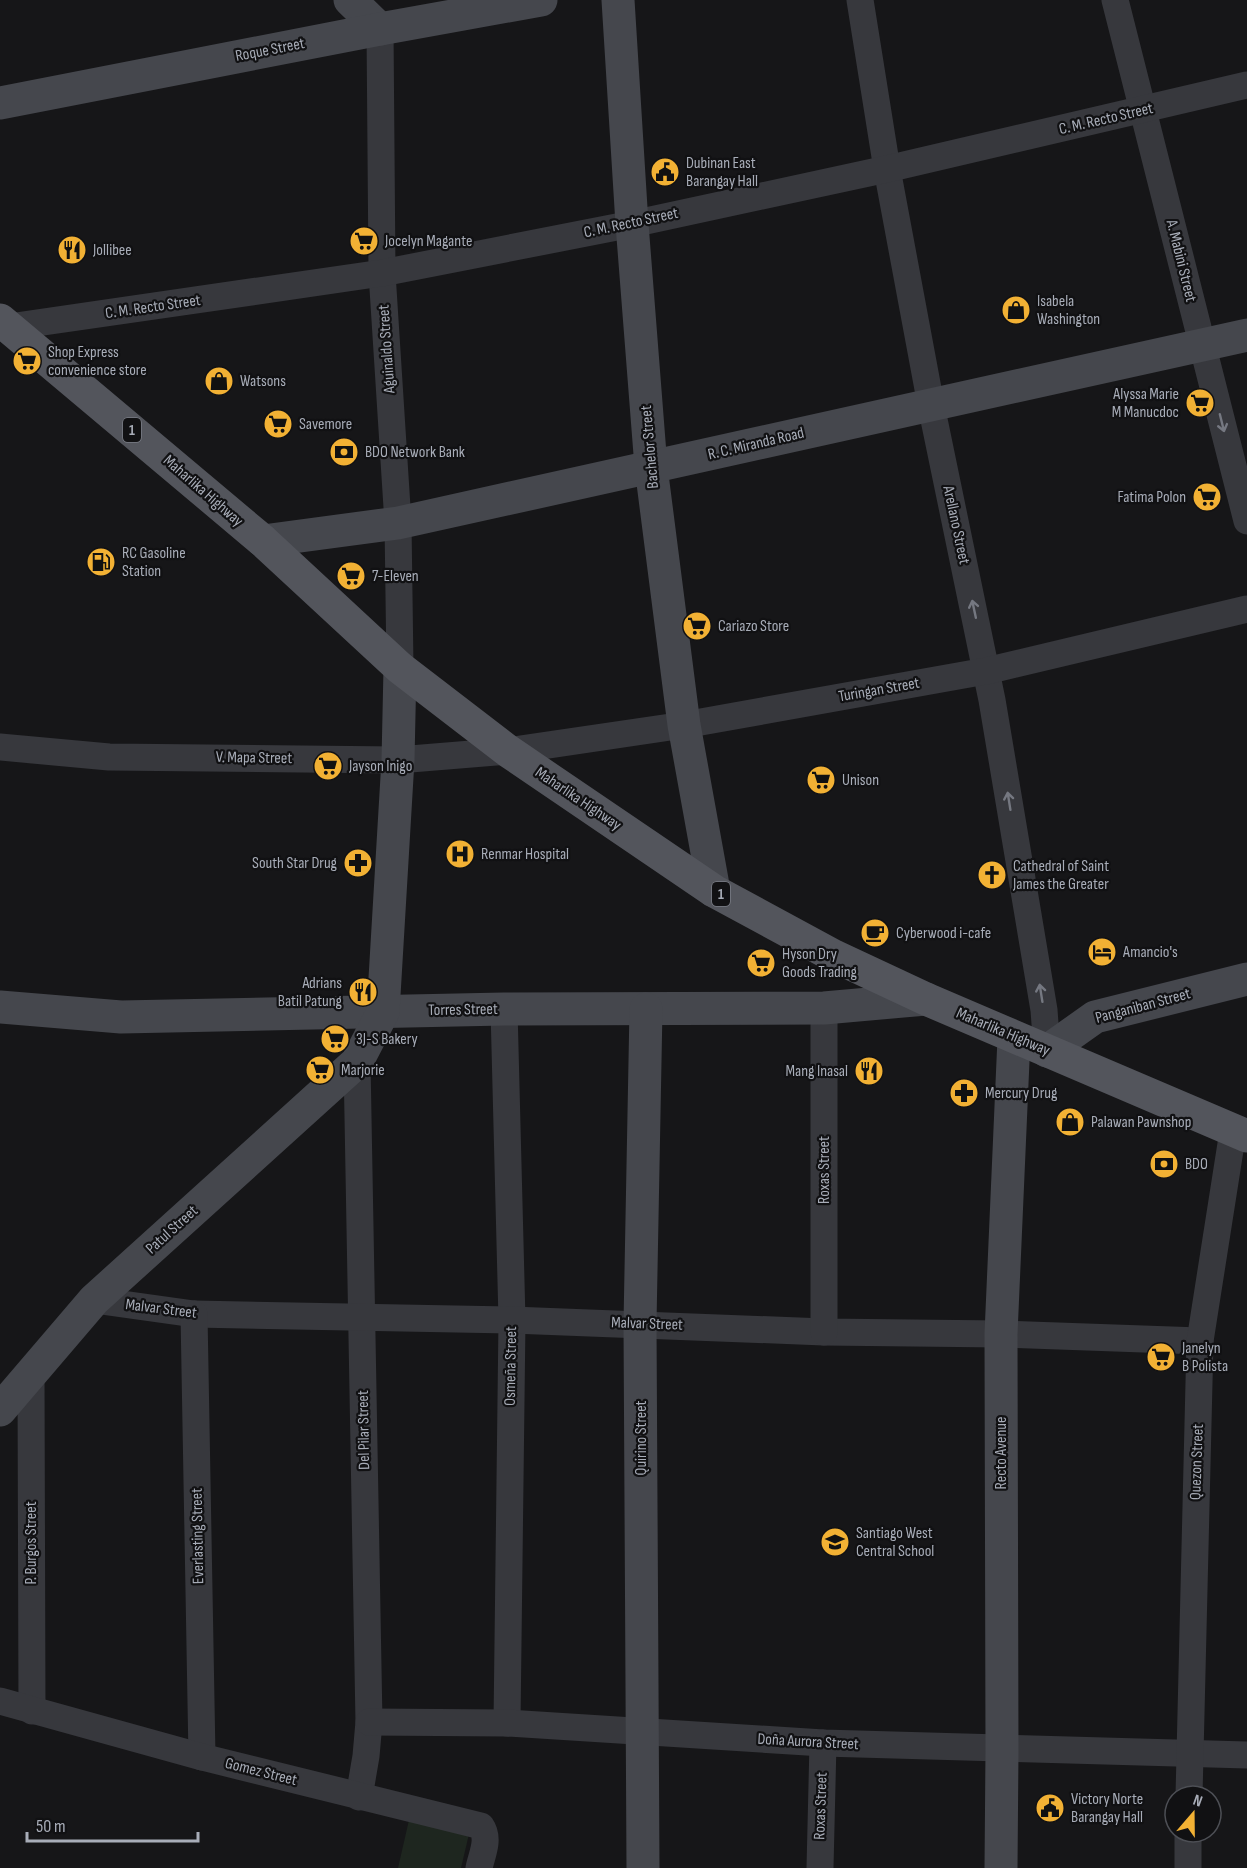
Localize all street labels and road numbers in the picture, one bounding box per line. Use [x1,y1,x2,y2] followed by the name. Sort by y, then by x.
[234,34,306,66] street label: Roque Street
[1057,99,1155,139] street label: C. M. Recto Street
[582,204,680,242] street label: C. M. Recto Street
[1161,217,1200,304] street label: A. Mabini Street
[104,291,202,323] street label: C. M. Recto Street
[374,304,400,395] street label: Aguinaldo Street
[637,404,663,489] street label: Bachelor Street
[123,418,141,442] road number: 1
[706,424,806,464] street label: R. C. Miranda Road
[159,451,247,531] street label: Maharlika Highway
[938,483,974,566] street label: Arellano Street
[837,674,921,706] street label: Turingan Street
[216,748,292,768] street label: V. Mapa Street
[531,763,625,835] street label: Maharlika Highway
[712,882,730,906] road number: 1
[1093,984,1193,1028] street label: Panganiban Street
[428,1000,498,1020] street label: Torres Street
[953,1004,1053,1060] street label: Maharlika Highway
[815,1136,834,1204] street label: Roxas Street
[142,1202,202,1258] street label: Patul Street
[124,1295,198,1323] street label: Malvar Street
[611,1313,683,1335] street label: Malvar Street
[501,1326,521,1406] street label: Osmeña Street
[354,1390,374,1470] street label: Del Pilar Street
[632,1400,651,1475] street label: Quirino Street
[992,1417,1011,1490] street label: Recto Avenue
[1186,1423,1208,1500] street label: Quezon Street
[188,1488,208,1584] street label: Everlasting Street
[22,1501,41,1585] street label: P. Burgos Street
[757,1730,859,1754] street label: Doña Aurora Street
[223,1754,299,1790] street label: Gomez Street
[810,1772,832,1840] street label: Roxas Street

